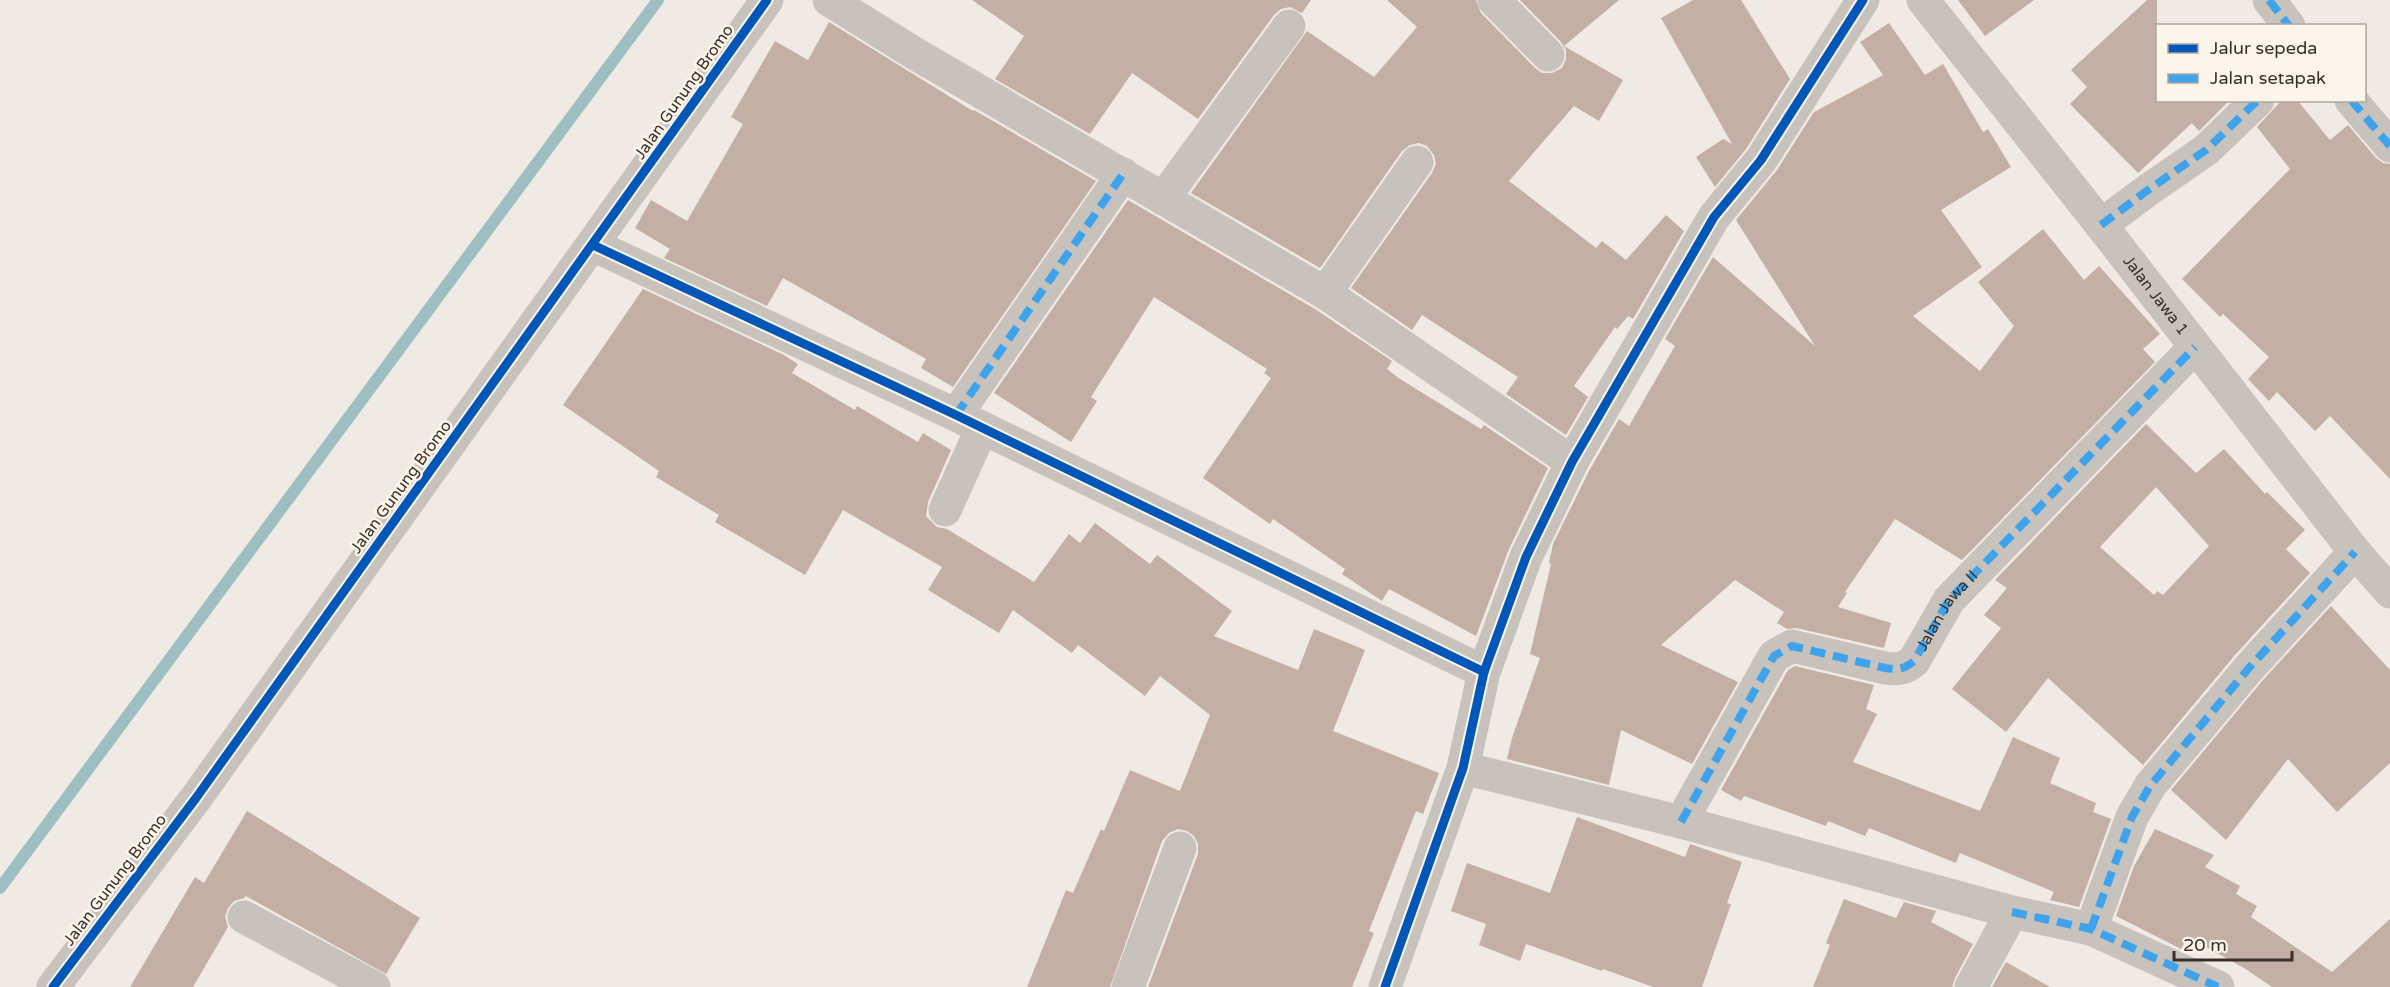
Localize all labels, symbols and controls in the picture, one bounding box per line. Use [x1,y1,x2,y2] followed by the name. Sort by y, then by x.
[630,21,738,163] street label: Jalan Gunung Bromo
[2156,24,2366,102] legend
[2210,37,2317,59] text: Jalur sepeda
[2210,67,2326,89] text: Jalan setapak
[2118,252,2193,339] street label: Jalan Jawa 1
[346,417,456,557] street label: Jalan Gunung Bromo
[1912,566,1982,654] street label: Jalan Jawa II
[59,810,171,950] street label: Jalan Gunung Bromo
[2174,924,2292,962] scale bar
[2183,934,2227,956] text: 20 m

